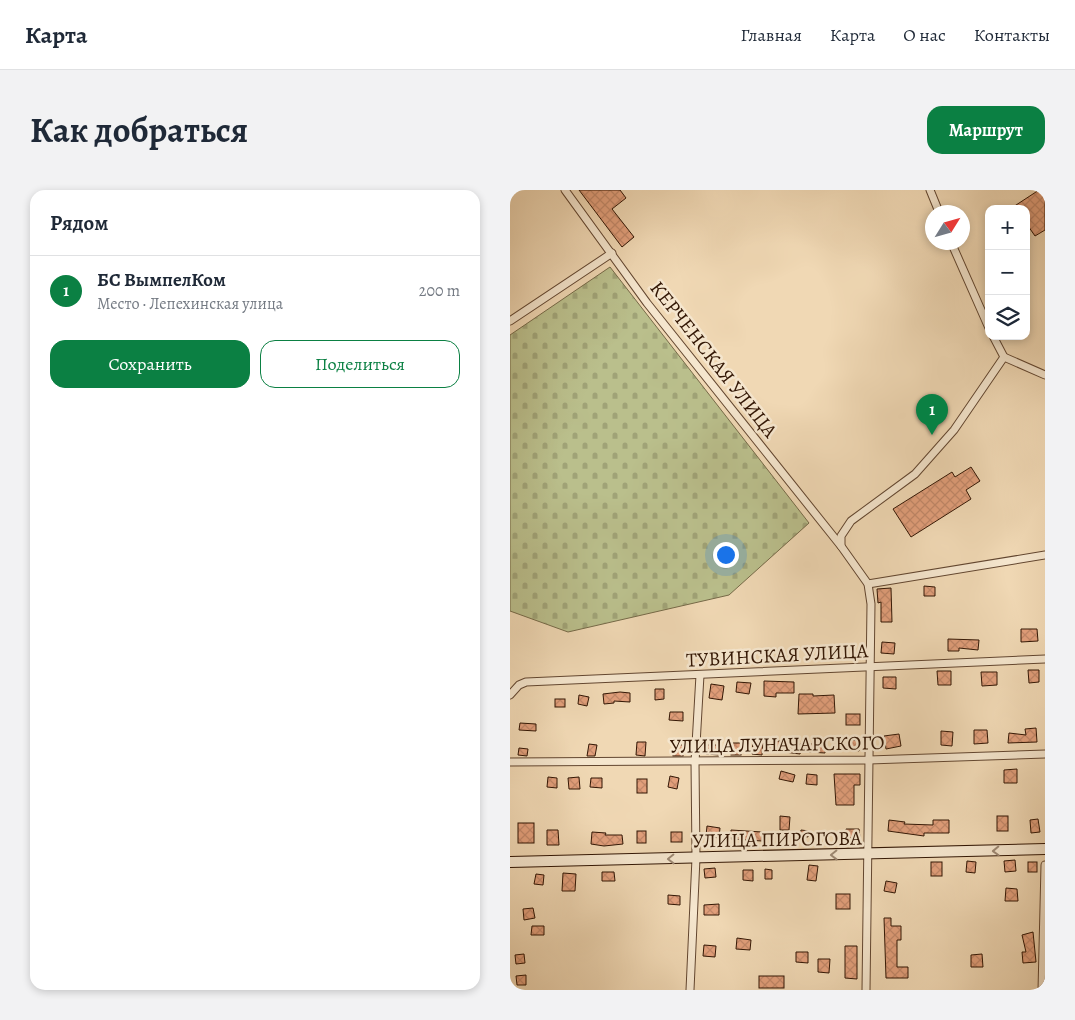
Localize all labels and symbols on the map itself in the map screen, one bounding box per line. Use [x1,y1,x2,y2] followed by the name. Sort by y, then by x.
[925,205,970,250] north arrow
[644,275,784,444] street label: КЕРЧЕНСКАЯ УЛИЦА
[916,394,948,435] pin: 1
[713,542,739,568] your location
[685,637,869,674] street label: ТУВИНСКАЯ УЛИЦА
[669,729,885,760] street label: УЛИЦА ЛУНАЧАРСКОГО
[692,825,862,854] street label: УЛИЦА ПИРОГОВА
[992,845,1000,856] one-way arrow
[830,849,838,860] one-way arrow
[667,853,675,864] one-way arrow

